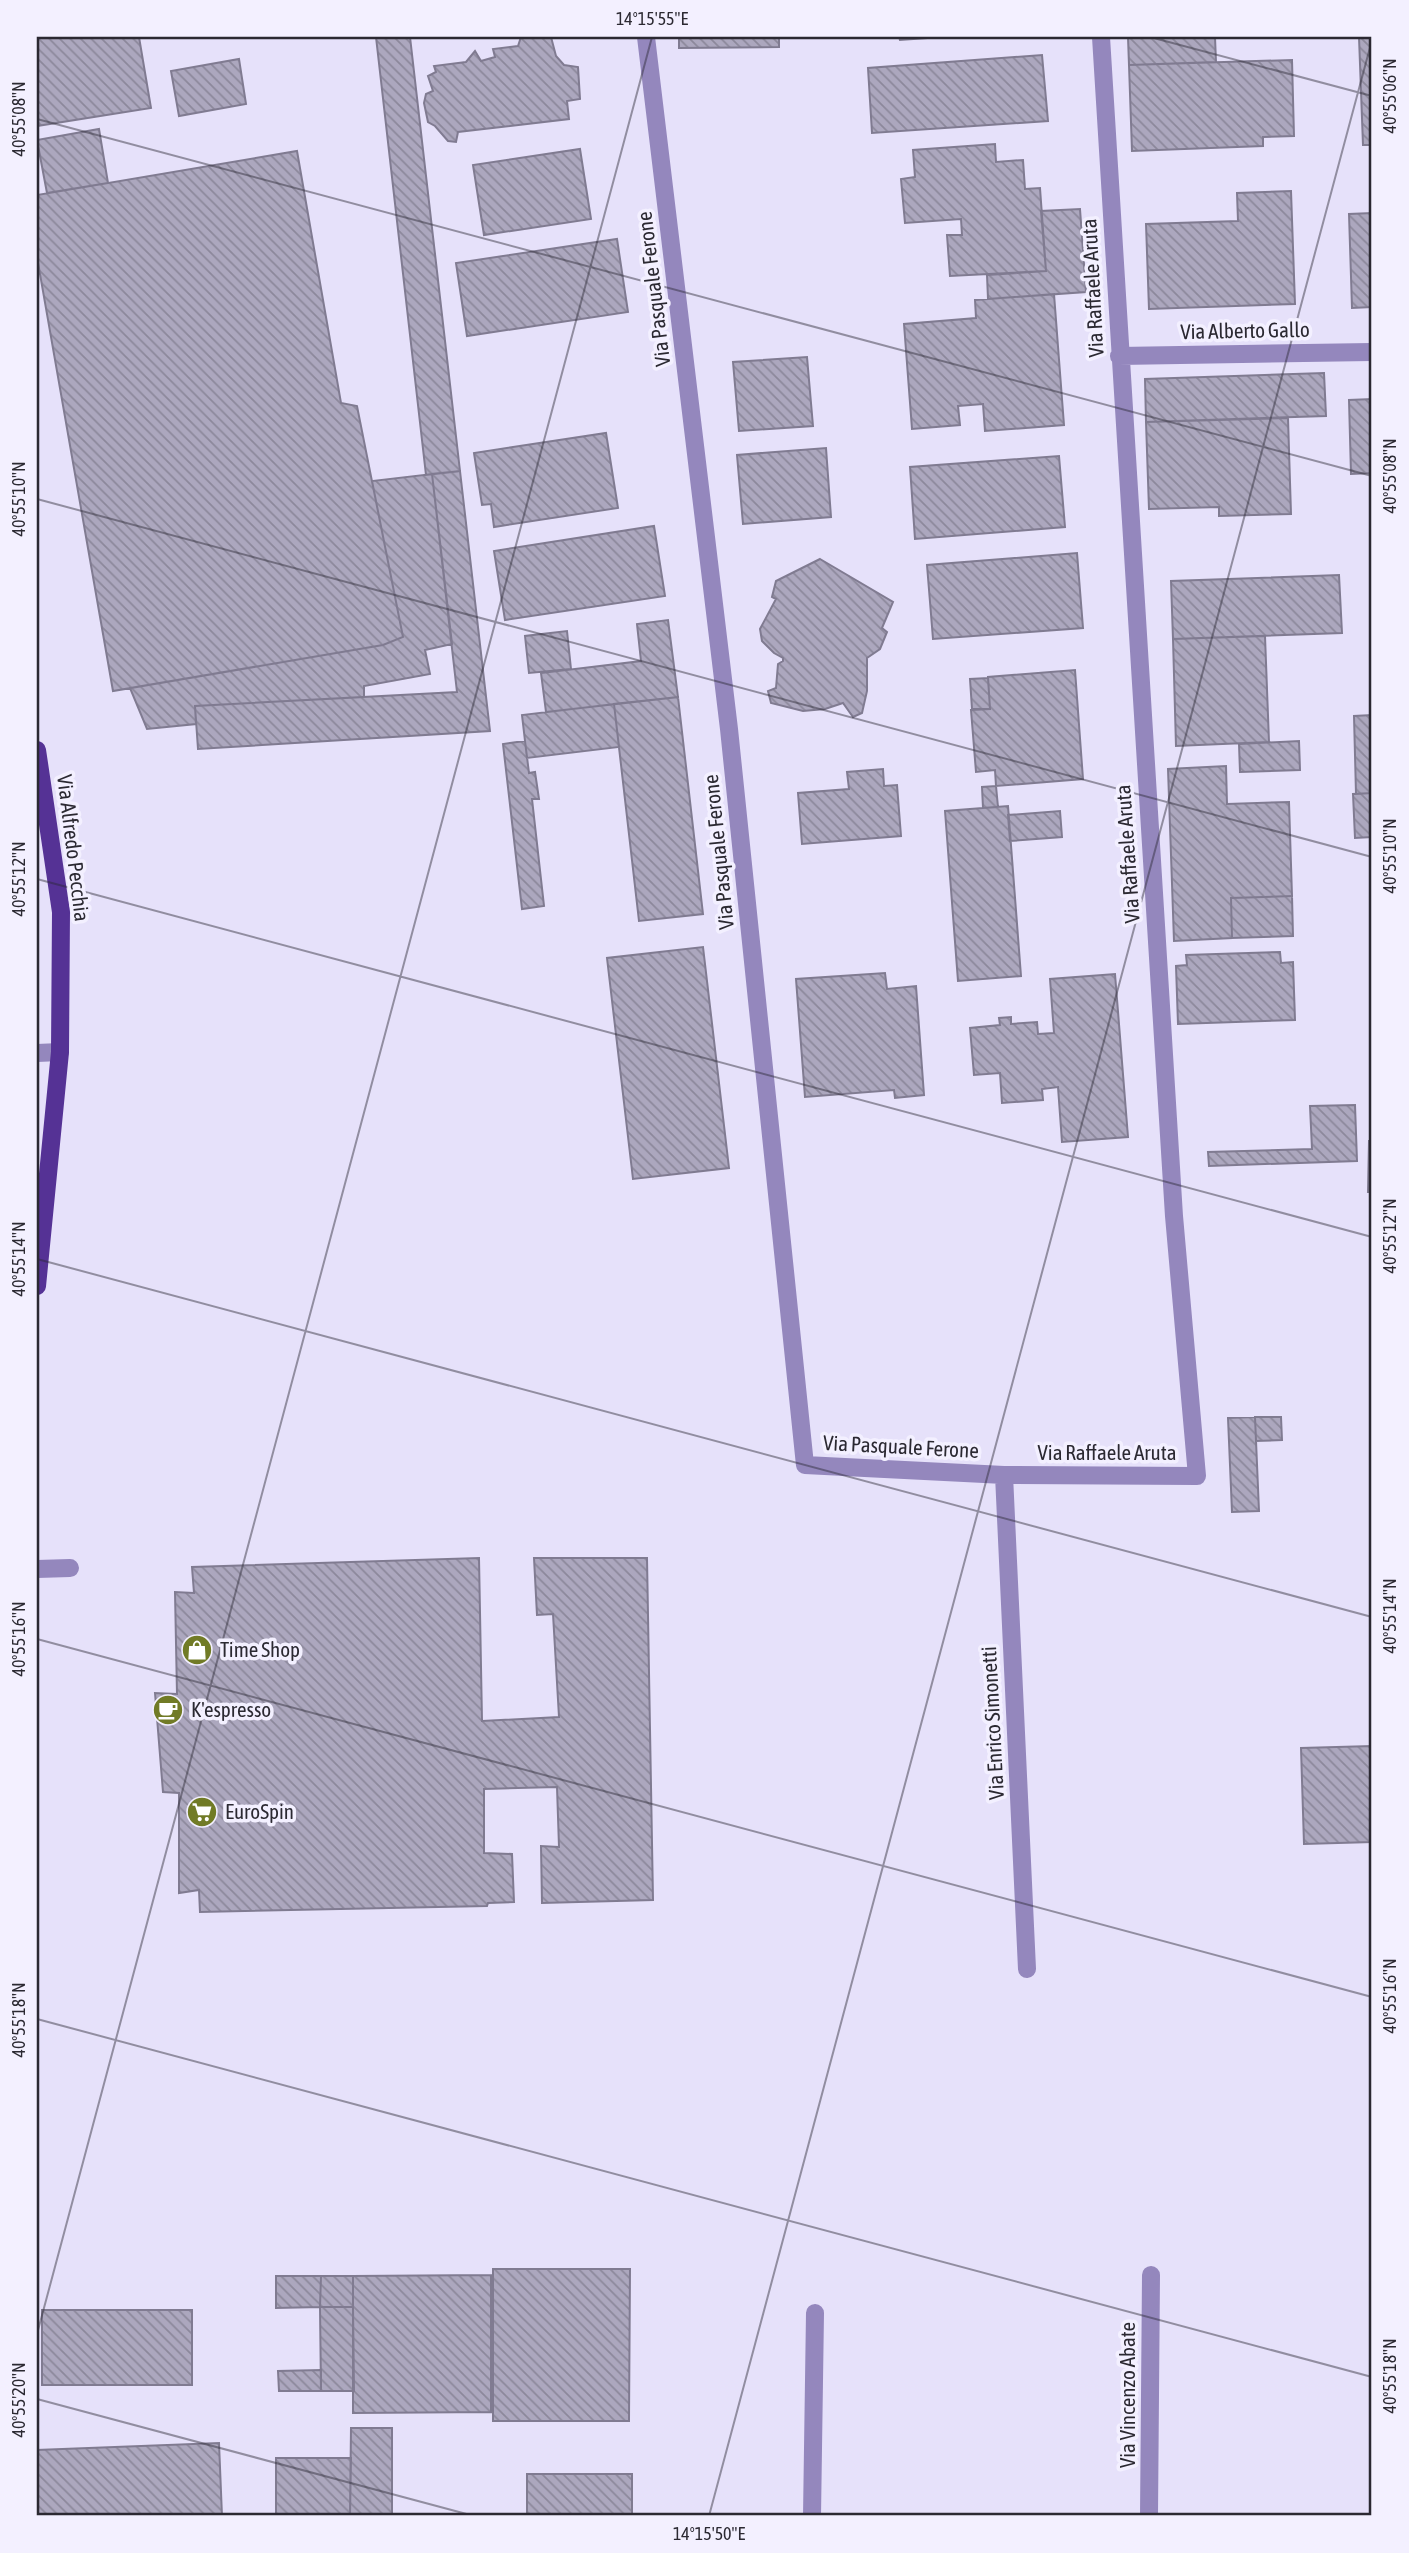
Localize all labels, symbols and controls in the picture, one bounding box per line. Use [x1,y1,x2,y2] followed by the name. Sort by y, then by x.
[616,8,688,29] text: 14°15'55"E
[1379,58,1400,134] text: 40°55'06"N
[8,81,29,157] text: 40°55'08"N
[632,210,674,368] street label: Via Pasquale Ferone
[1076,218,1108,358] street label: Via Raffaele Aruta
[1180,317,1310,343] street label: Via Alberto Gallo
[1379,438,1400,514] text: 40°55'08"N
[8,461,29,537] text: 40°55'10"N
[53,773,95,923] street label: Via Alfredo Pecchia
[698,773,738,931] street label: Via Pasquale Ferone
[1110,784,1144,924] street label: Via Raffaele Aruta
[1379,818,1400,894] text: 40°55'10"N
[8,841,29,917] text: 40°55'12"N
[1379,1198,1400,1274] text: 40°55'12"N
[8,1221,29,1297] text: 40°55'14"N
[823,1430,979,1462] street label: Via Pasquale Ferone
[1038,1440,1176,1464] street label: Via Raffaele Aruta
[1379,1578,1400,1654] text: 40°55'14"N
[8,1601,29,1677] text: 40°55'16"N
[180,1633,214,1667] shop icon: Time Shop
[220,1637,300,1661] place label: Time Shop
[976,1646,1008,1800] street label: Via Enrico Simonetti
[151,1693,185,1727] cafe icon: K'espresso
[191,1697,271,1721] place label: K'espresso
[185,1795,219,1829] supermarket icon: EuroSpin
[225,1799,294,1823] place label: EuroSpin
[1379,1958,1400,2034] text: 40°55'16"N
[8,1982,29,2058] text: 40°55'18"N
[1115,2322,1139,2468] street label: Via Vincenzo Abate
[1379,2338,1400,2414] text: 40°55'18"N
[8,2362,29,2438] text: 40°55'20"N
[673,2523,745,2544] text: 14°15'50"E

